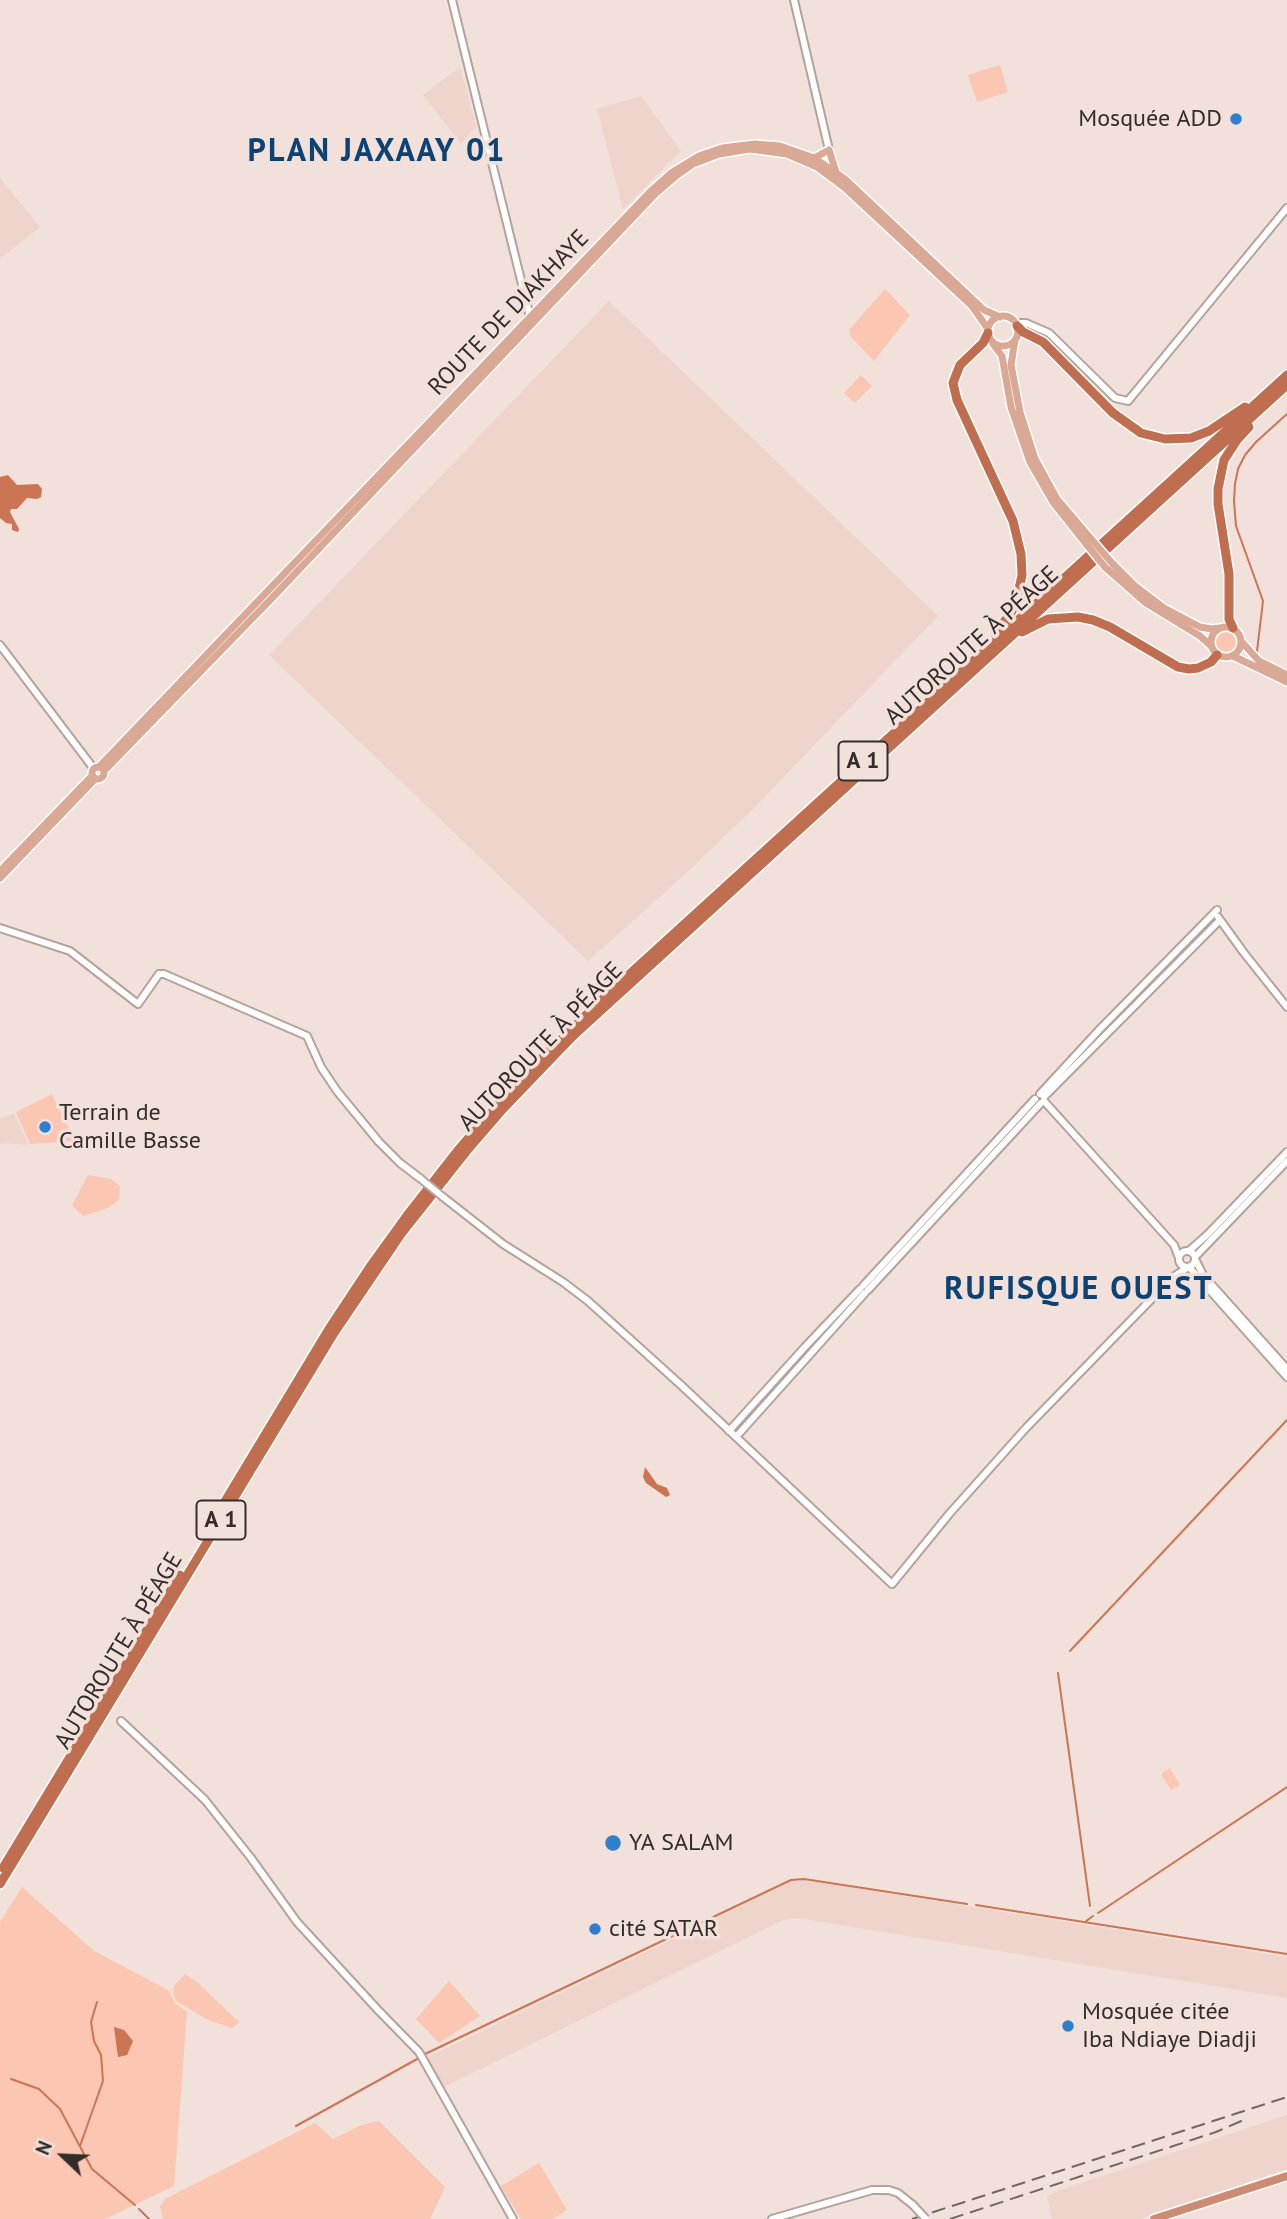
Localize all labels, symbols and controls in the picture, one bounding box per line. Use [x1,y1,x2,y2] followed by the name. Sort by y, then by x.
[1078,105,1222,133] place label: Mosquée ADD
[1228,111,1244,127] marker: Mosquée ADD
[249,133,505,171] district label: PLAN JAXAAY 01
[423,224,595,402] street label: ROUTE DE DIAKHAYE
[879,560,1065,732] street label: AUTOROUTE À PÉAGE
[838,741,888,780] road number: A 1
[453,956,629,1138] street label: AUTOROUTE À PÉAGE
[59,1099,201,1155] place label: Terrain de Camille Basse
[37,1119,53,1135] marker: Terrain de Camille Basse
[946,1271,1212,1309] district label: RUFISQUE OUEST
[196,1500,246,1540] road number: A 1
[49,1548,189,1754] street label: AUTOROUTE À PÉAGE
[629,1829,734,1857] place label: YA SALAM
[603,1833,623,1853] marker: YA SALAM
[609,1915,718,1943] place label: cité SATAR
[587,1921,603,1937] marker: cité SATAR
[1082,1998,1257,2054] place label: Mosquée citée Iba Ndiaye Diadji
[1060,2018,1076,2034] marker: Mosquée citée Iba Ndiaye Diadji
[28,2121,98,2191] north arrow
[30,2137,57,2158] text: N

